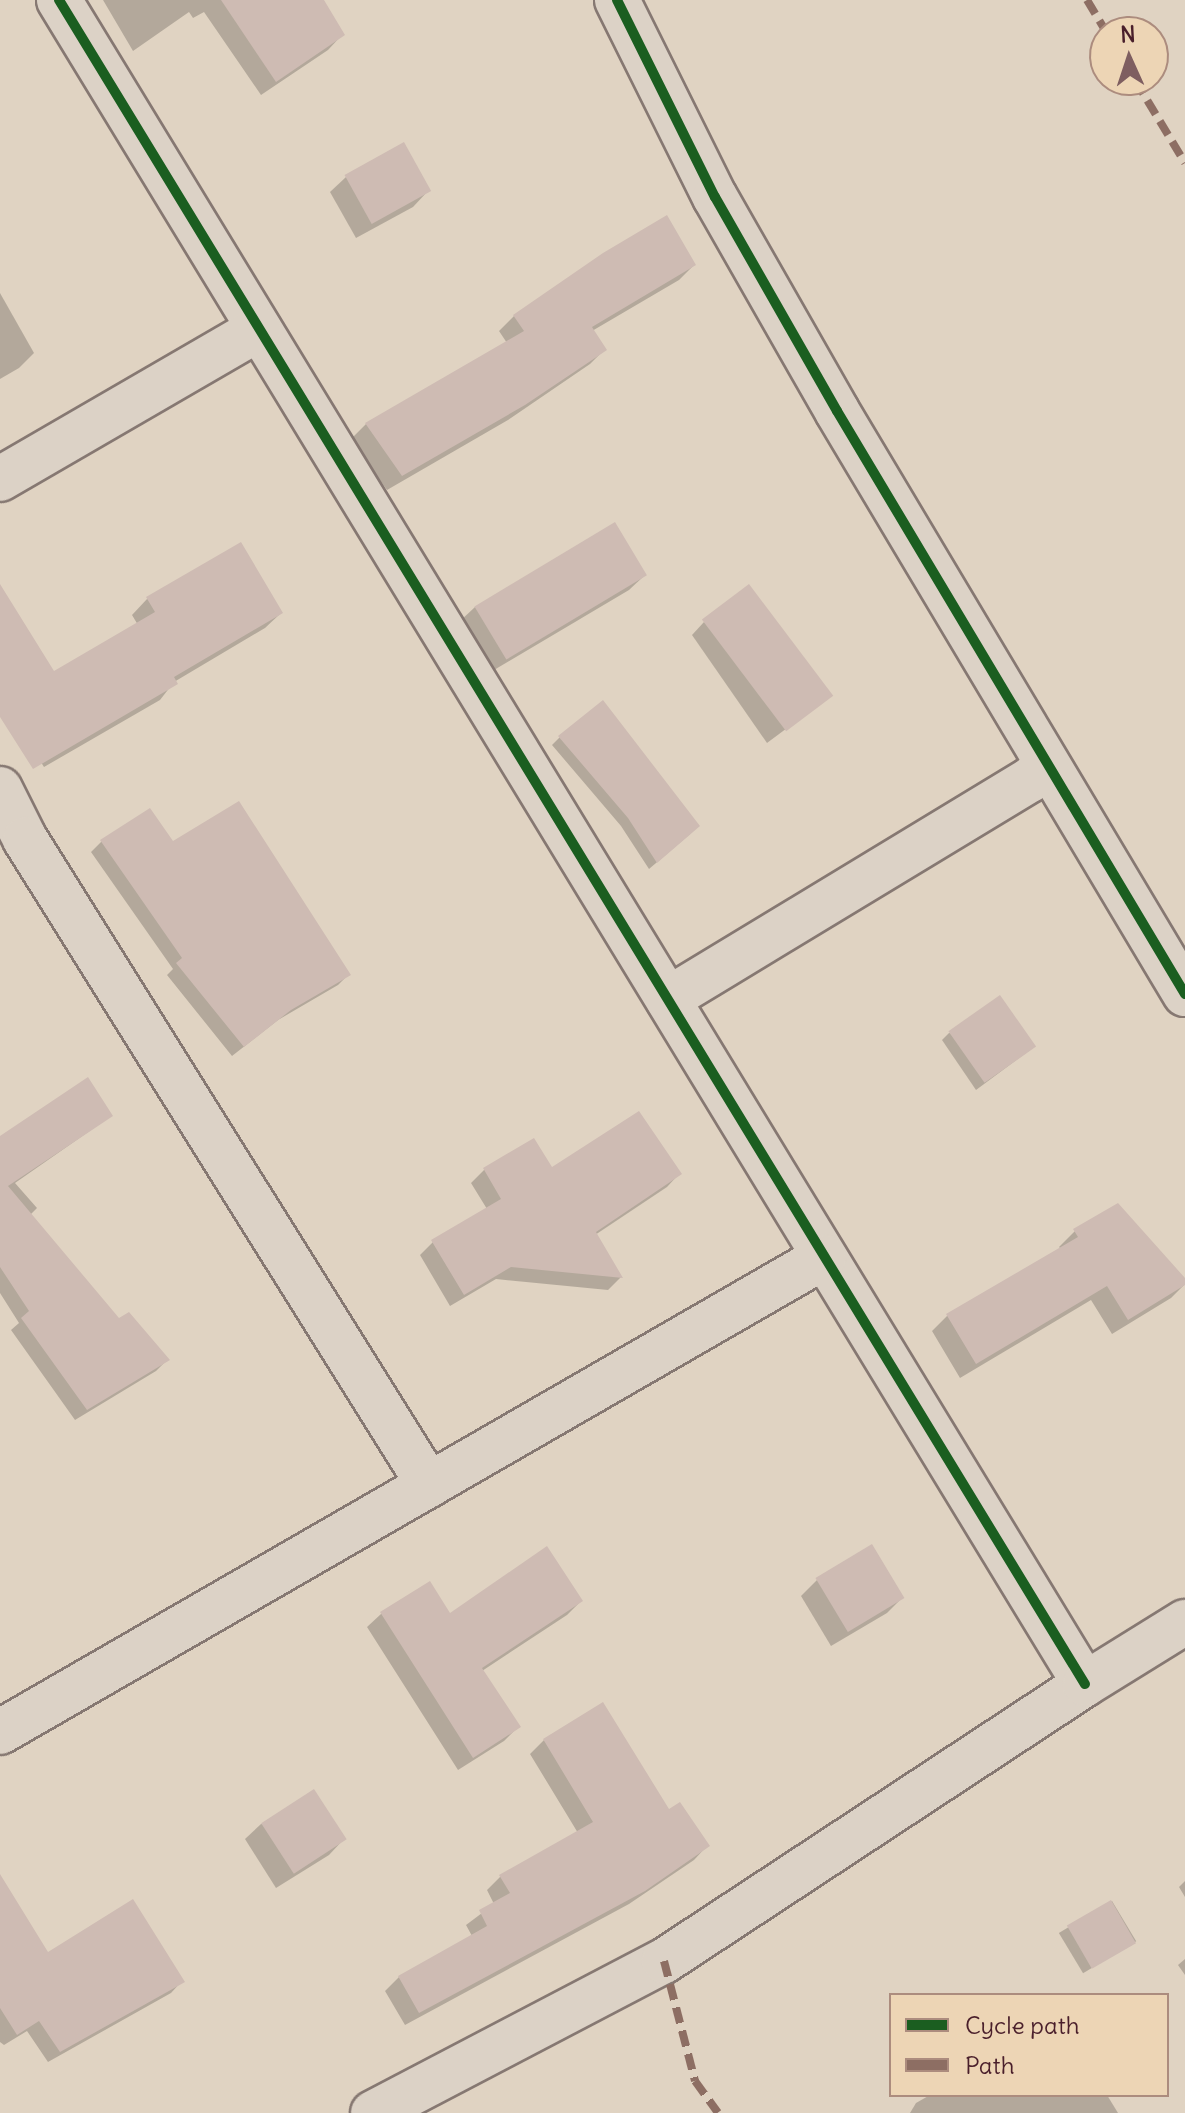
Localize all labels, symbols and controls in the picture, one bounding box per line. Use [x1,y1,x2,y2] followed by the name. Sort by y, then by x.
[1089,16,1169,96] north arrow
[1120,20,1136,48] text: N
[889,1993,1169,2097] legend
[965,2010,1080,2040] text: Cycle path
[965,2050,1015,2080] text: Path

